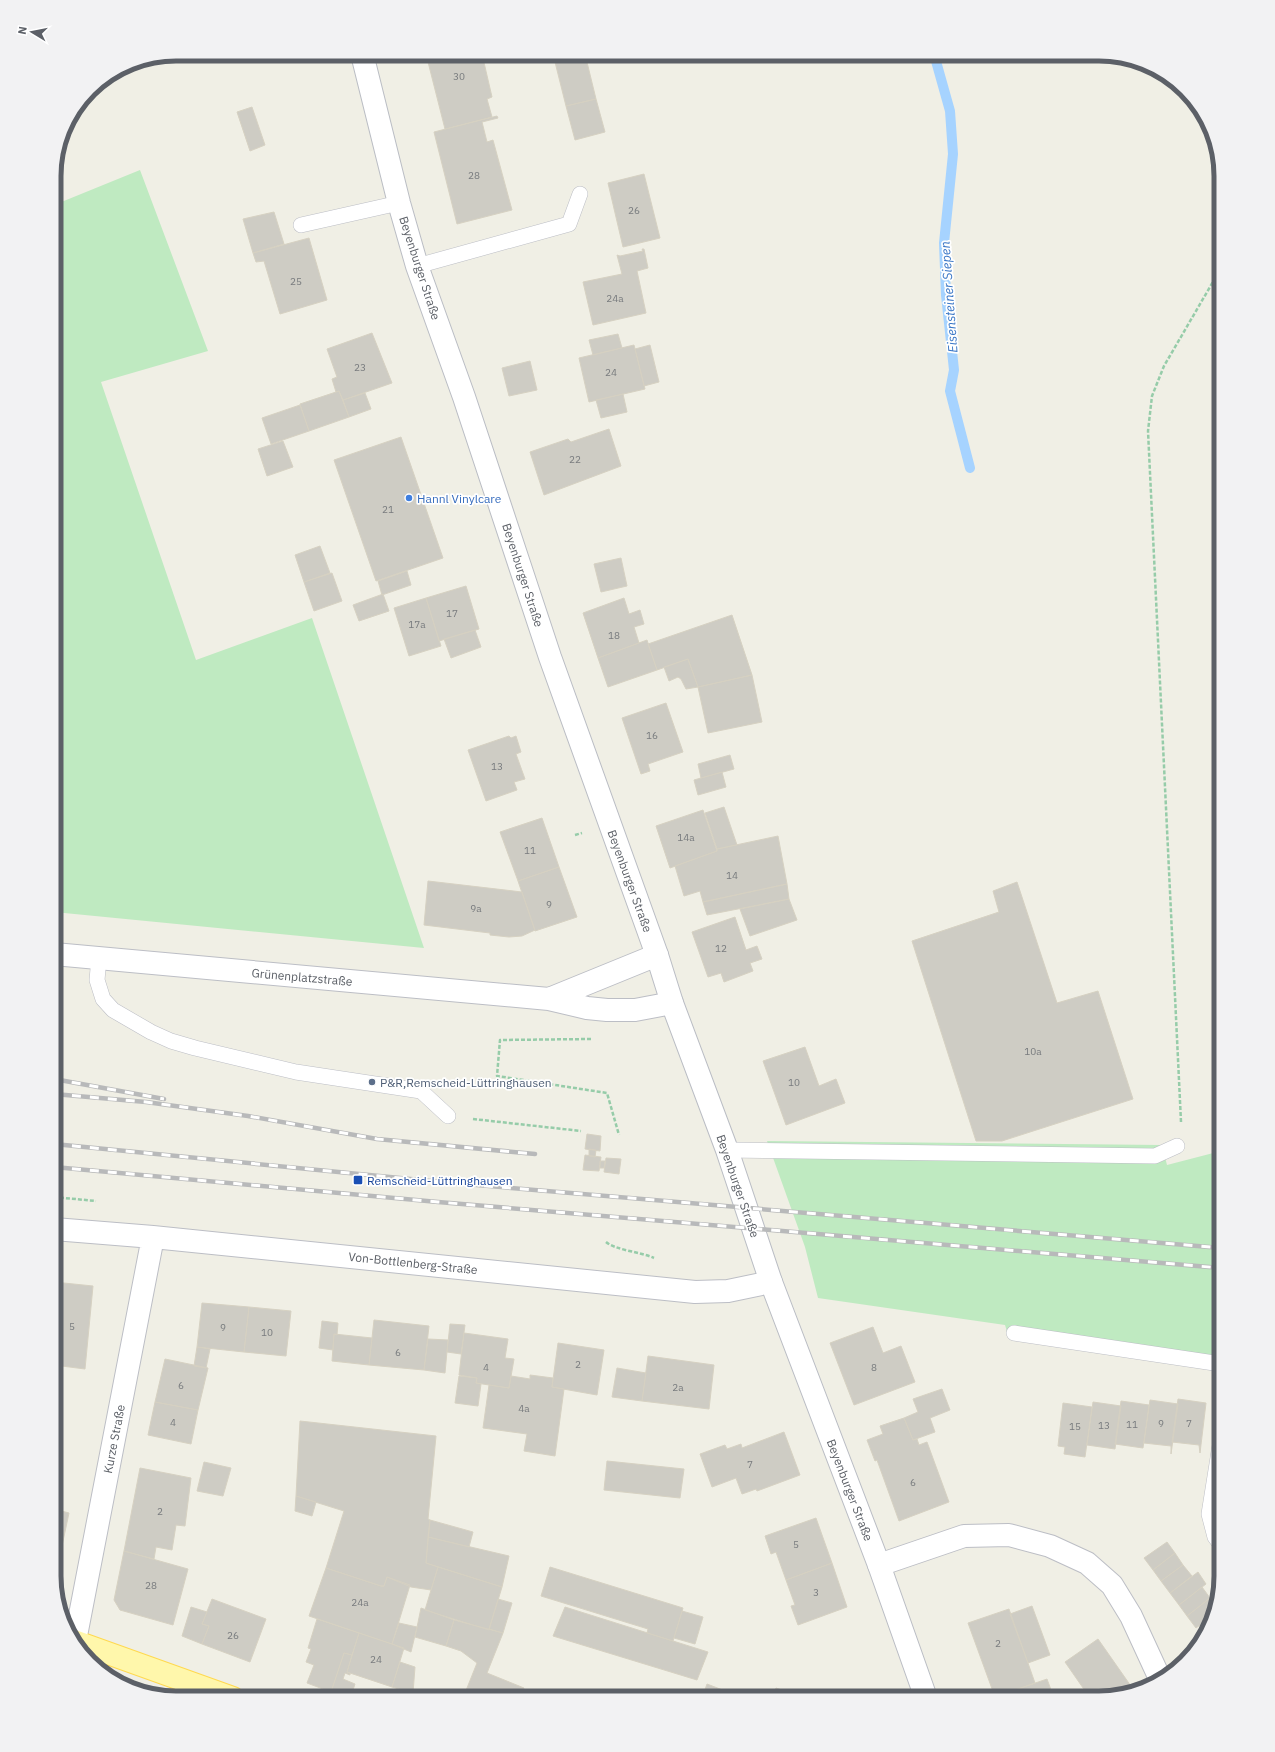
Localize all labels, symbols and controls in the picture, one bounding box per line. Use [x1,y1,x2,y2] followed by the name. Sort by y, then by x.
[12,12,52,52] north arrow
[15,25,30,35] text: N
[453,70,465,83] house number: 30
[468,169,480,182] house number: 28
[628,204,640,217] house number: 26
[396,214,444,322] street label: Beyenburger Straße
[937,241,961,353] water label: Eisensteiner Siepen
[290,275,302,288] house number: 25
[606,292,624,305] house number: 24a
[354,361,366,374] house number: 23
[605,366,617,379] house number: 24
[569,453,581,466] house number: 22
[417,491,502,506] place label: Hannl Vinylcare
[404,493,414,503] marker: Hannl Vinylcare
[382,503,394,516] house number: 21
[499,521,547,629] street label: Beyenburger Straße
[446,607,458,620] house number: 17
[408,618,426,631] house number: 17a
[608,629,620,642] house number: 18
[646,729,658,742] house number: 16
[491,760,503,773] house number: 13
[604,828,656,935] street label: Beyenburger Straße
[677,831,695,844] house number: 14a
[524,844,536,857] house number: 11
[726,869,738,882] house number: 14
[546,898,552,911] house number: 9
[470,902,482,915] house number: 9a
[715,942,727,955] house number: 12
[251,965,353,989] street label: Grünenplatzstraße
[1024,1045,1042,1058] house number: 10a
[380,1075,552,1090] place label: P&R,Remscheid-Lüttringhausen
[788,1076,800,1089] house number: 10
[367,1077,377,1087] marker: P&R,Remscheid-Lüttringhausen
[713,1133,763,1240] street label: Beyenburger Straße
[367,1173,512,1188] place label: Remscheid-Lüttringhausen
[352,1174,364,1186] marker: Remscheid-Lüttringhausen
[348,1249,479,1277] street label: Von-Bottlenberg-Straße
[69,1320,75,1333] house number: 5
[220,1321,226,1334] house number: 9
[261,1326,273,1339] house number: 10
[395,1346,401,1359] house number: 6
[575,1358,581,1371] house number: 2
[483,1361,489,1374] house number: 4
[871,1361,877,1374] house number: 8
[178,1379,184,1392] house number: 6
[672,1381,684,1394] house number: 2a
[518,1402,530,1415] house number: 4a
[100,1403,128,1475] street label: Kurze Straße
[170,1416,176,1429] house number: 4
[1158,1417,1164,1430] house number: 9
[1186,1417,1192,1430] house number: 7
[1126,1418,1138,1431] house number: 11
[1098,1419,1110,1432] house number: 13
[1069,1420,1081,1433] house number: 15
[824,1437,876,1543] street label: Beyenburger Straße
[747,1458,753,1471] house number: 7
[910,1476,916,1489] house number: 6
[157,1505,163,1518] house number: 2
[793,1538,799,1551] house number: 5
[145,1579,157,1592] house number: 28
[813,1586,819,1599] house number: 3
[351,1596,369,1609] house number: 24a
[227,1629,239,1642] house number: 26
[995,1637,1001,1650] house number: 2
[370,1653,382,1666] house number: 24

